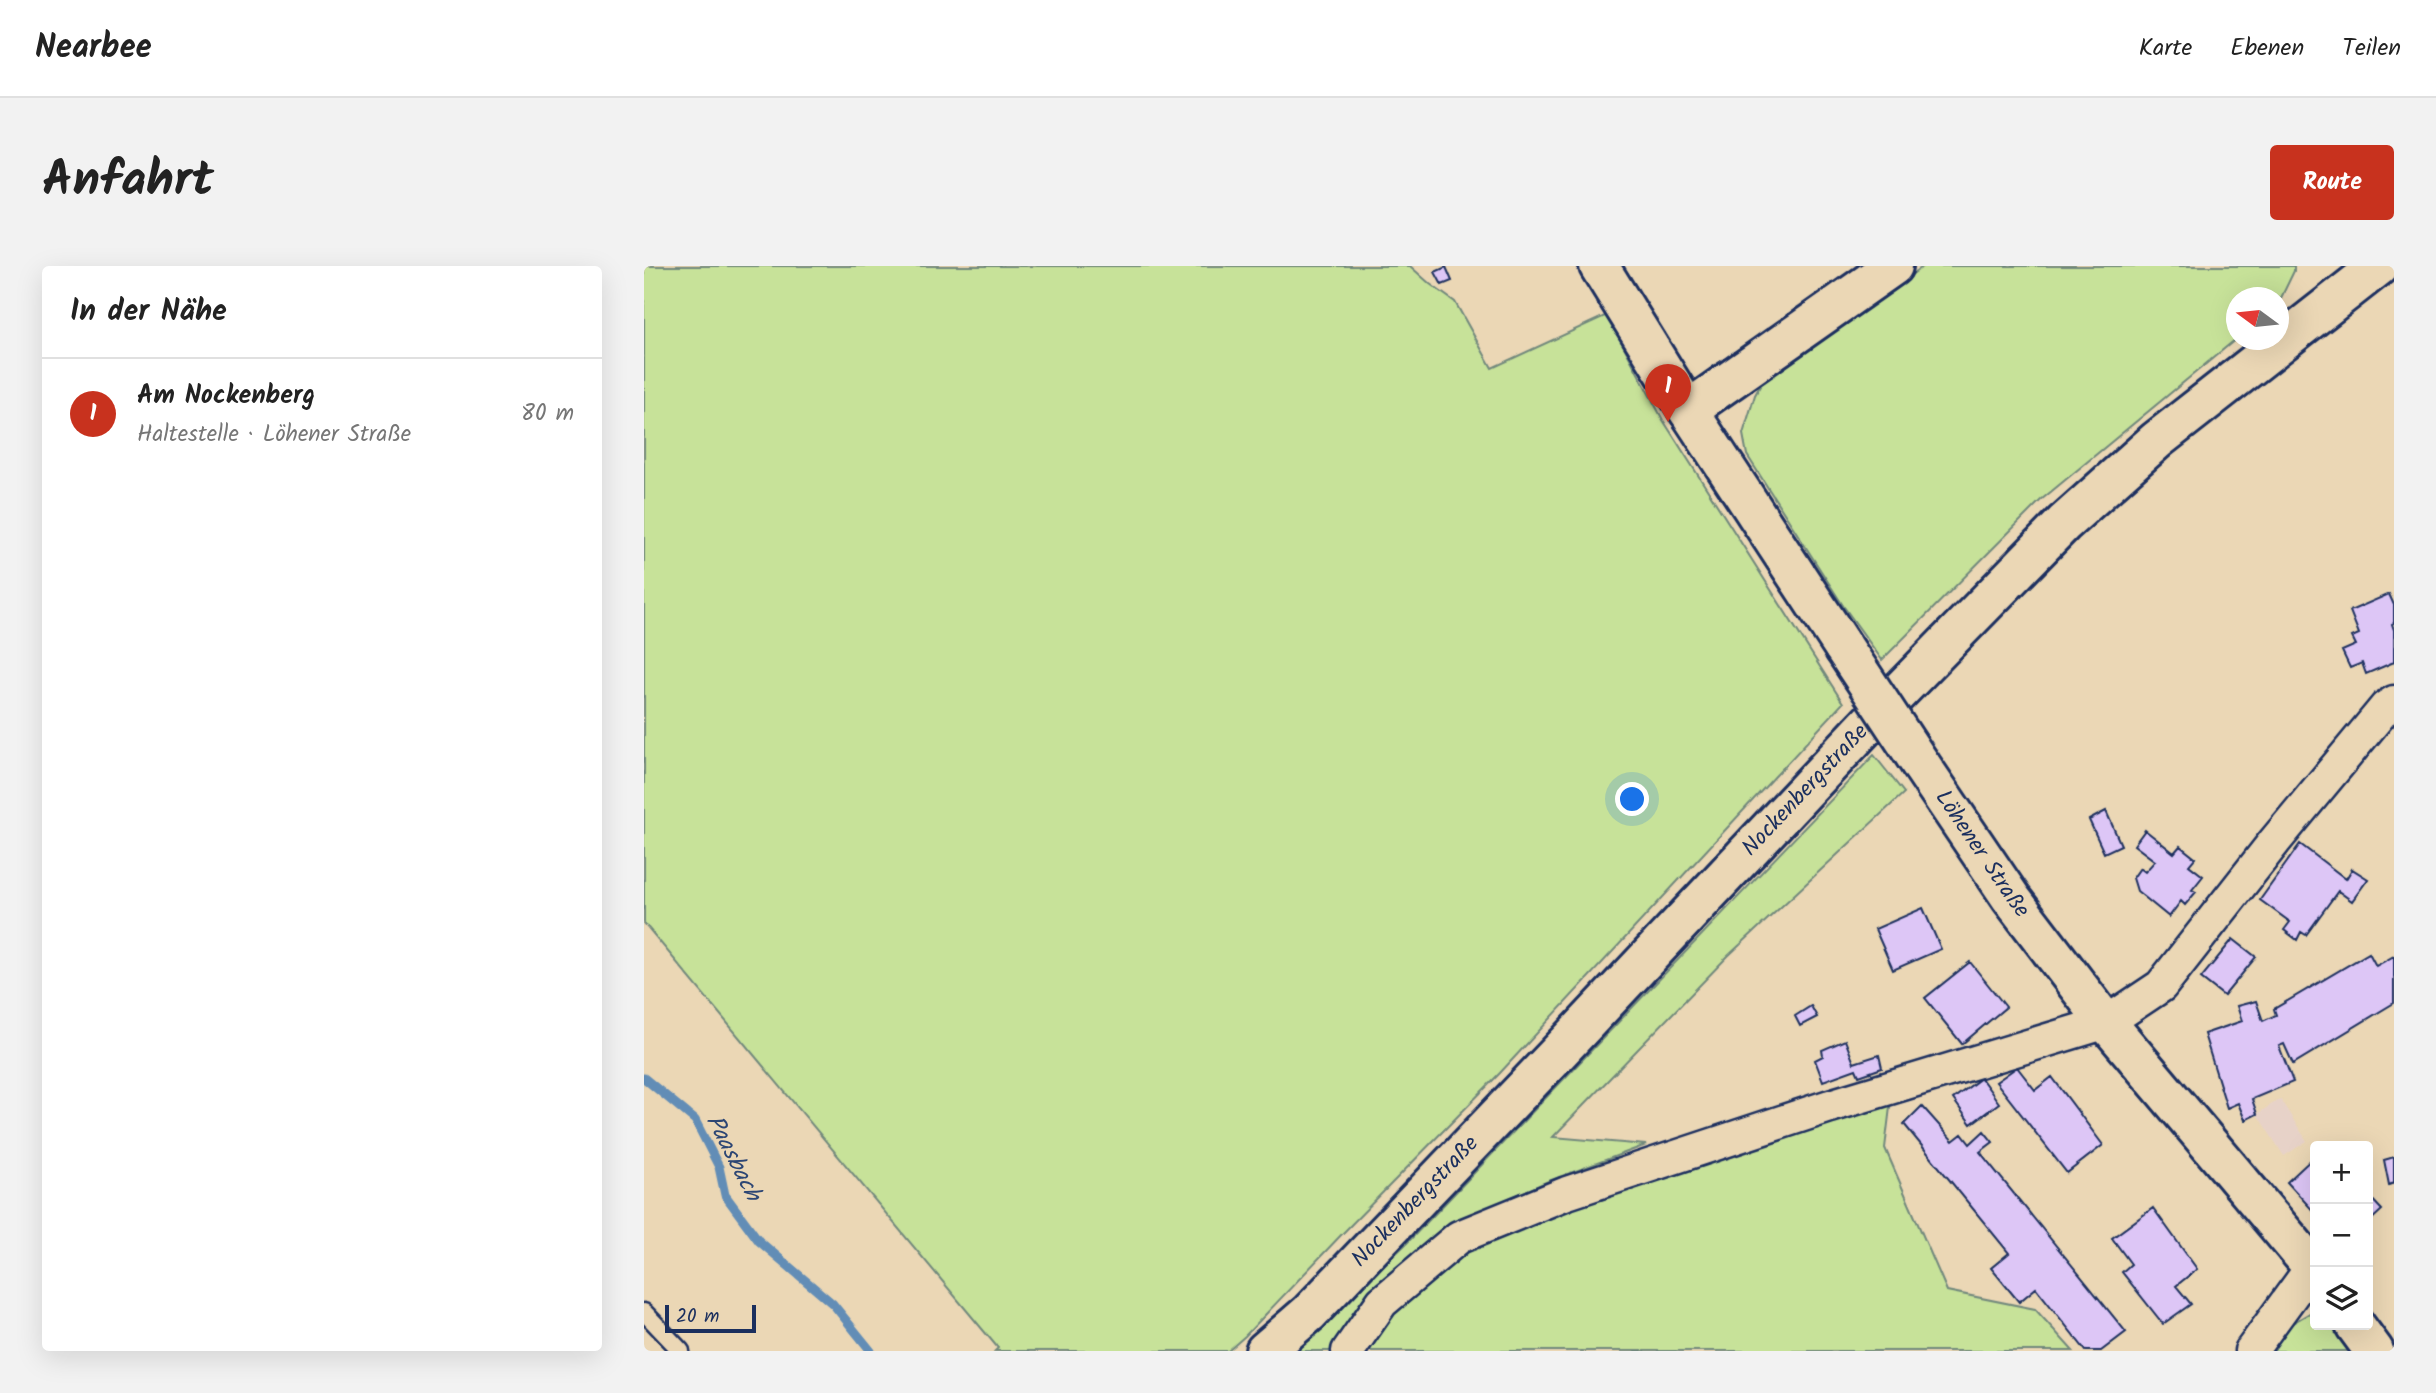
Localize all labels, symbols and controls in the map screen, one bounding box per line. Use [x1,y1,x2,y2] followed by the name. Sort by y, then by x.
[35,22,152,75] text: Nearbee
[2139,29,2192,68] text: Karte
[2230,29,2304,68] text: Ebenen
[2342,29,2401,68] text: Teilen
[42,143,214,221] text: Anfahrt
[2270,145,2394,220] button: Route
[2226,287,2289,350] north arrow
[70,288,227,336] text: In der Nähe
[1645,364,1691,422] pin: 1
[137,375,315,417] text: Am Nockenberg
[90,396,96,432] text: 1
[521,396,574,432] text: 80 m
[137,417,411,453] text: Haltestelle · Löhener Straße
[1734,716,1878,865] street label: Nockenbergstraße
[1615,782,1649,816] your location
[1925,783,2038,926] street label: Löhener Straße
[694,1108,772,1210] water label: Paasbach
[1343,1127,1488,1276] street label: Nockenbergstraße
[2310,1141,2373,1330] map controls
[2310,1141,2373,1204] button: +
[2310,1204,2373,1267] button: −
[2310,1267,2373,1330] button: layers
[665,1302,756,1334] scale bar
[676,1302,719,1332] text: 20 m

